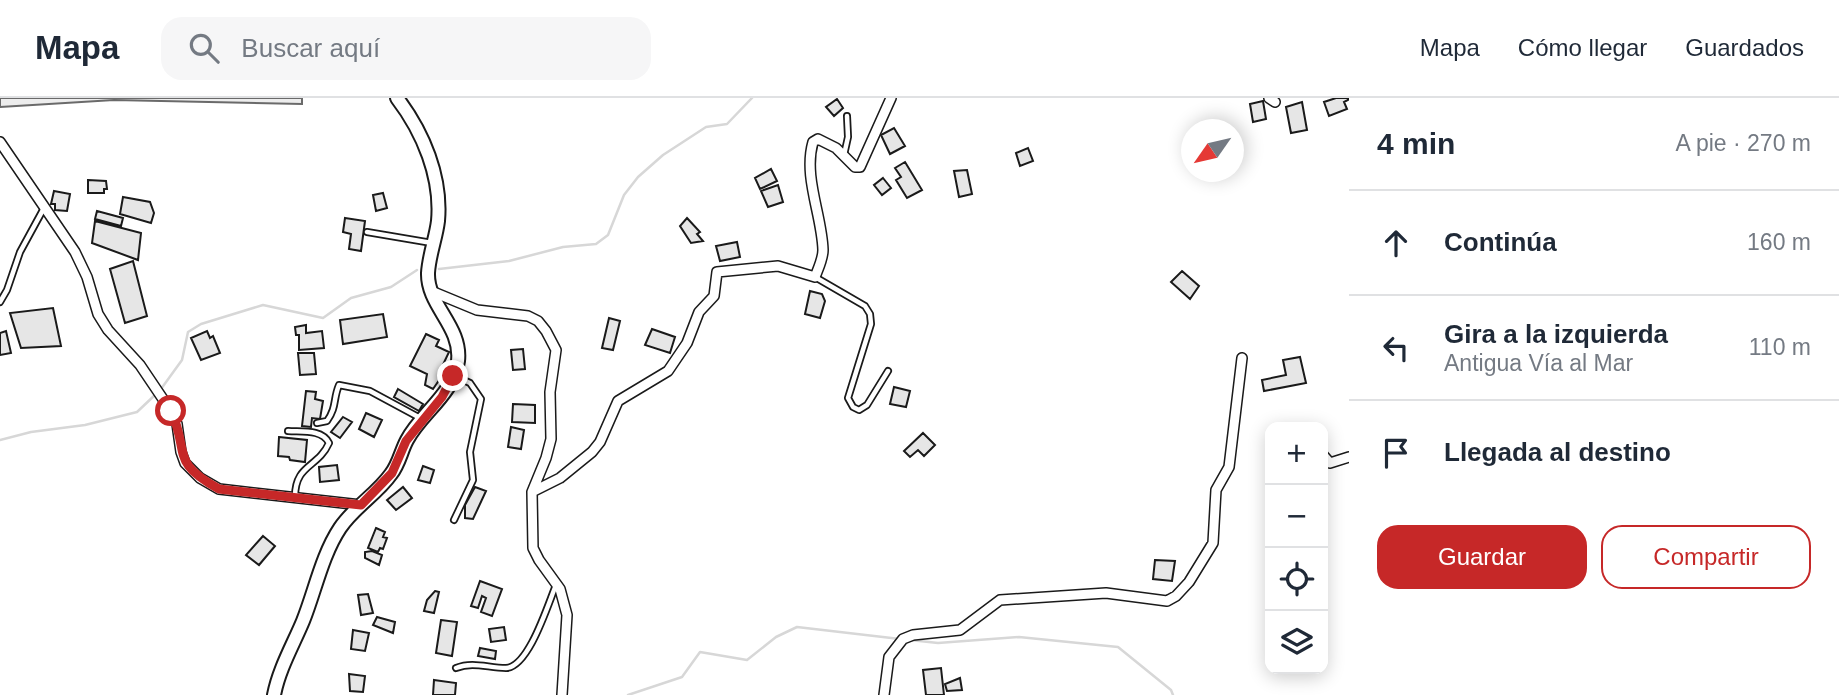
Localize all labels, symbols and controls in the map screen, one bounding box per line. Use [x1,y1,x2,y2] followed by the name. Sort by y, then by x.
[161,17,651,80] search box
[35,29,119,66] text: Mapa
[185,29,223,67] icon: search
[241,33,380,63] text: Buscar aquí
[1420,34,1480,61] text: Mapa
[1518,34,1647,61] text: Cómo llegar
[1685,34,1804,61] text: Guardados
[1181,119,1244,182] north arrow
[1377,127,1455,160] text: 4 min
[1675,130,1811,156] text: A pie · 270 m
[1377,224,1415,262] icon: ahead
[1444,227,1557,257] text: Continúa
[1747,229,1811,255] text: 160 m
[1444,319,1668,349] text: Gira a la izquierda
[1377,329,1415,367] icon: left
[1749,334,1811,360] text: 110 m
[1444,350,1633,376] text: Antigua Vía al Mar
[437,360,468,391] route end
[155,395,186,426] route start
[1265,422,1328,674] map controls
[1265,422,1328,485] button: +
[1377,434,1415,472] icon: arrive
[1444,437,1671,467] text: Llegada al destino
[1265,485,1328,548] button: −
[1377,525,1587,589] button: Guardar
[1601,525,1811,589] button: Compartir
[1265,548,1328,611] button: locate
[1265,611,1328,674] button: layers

